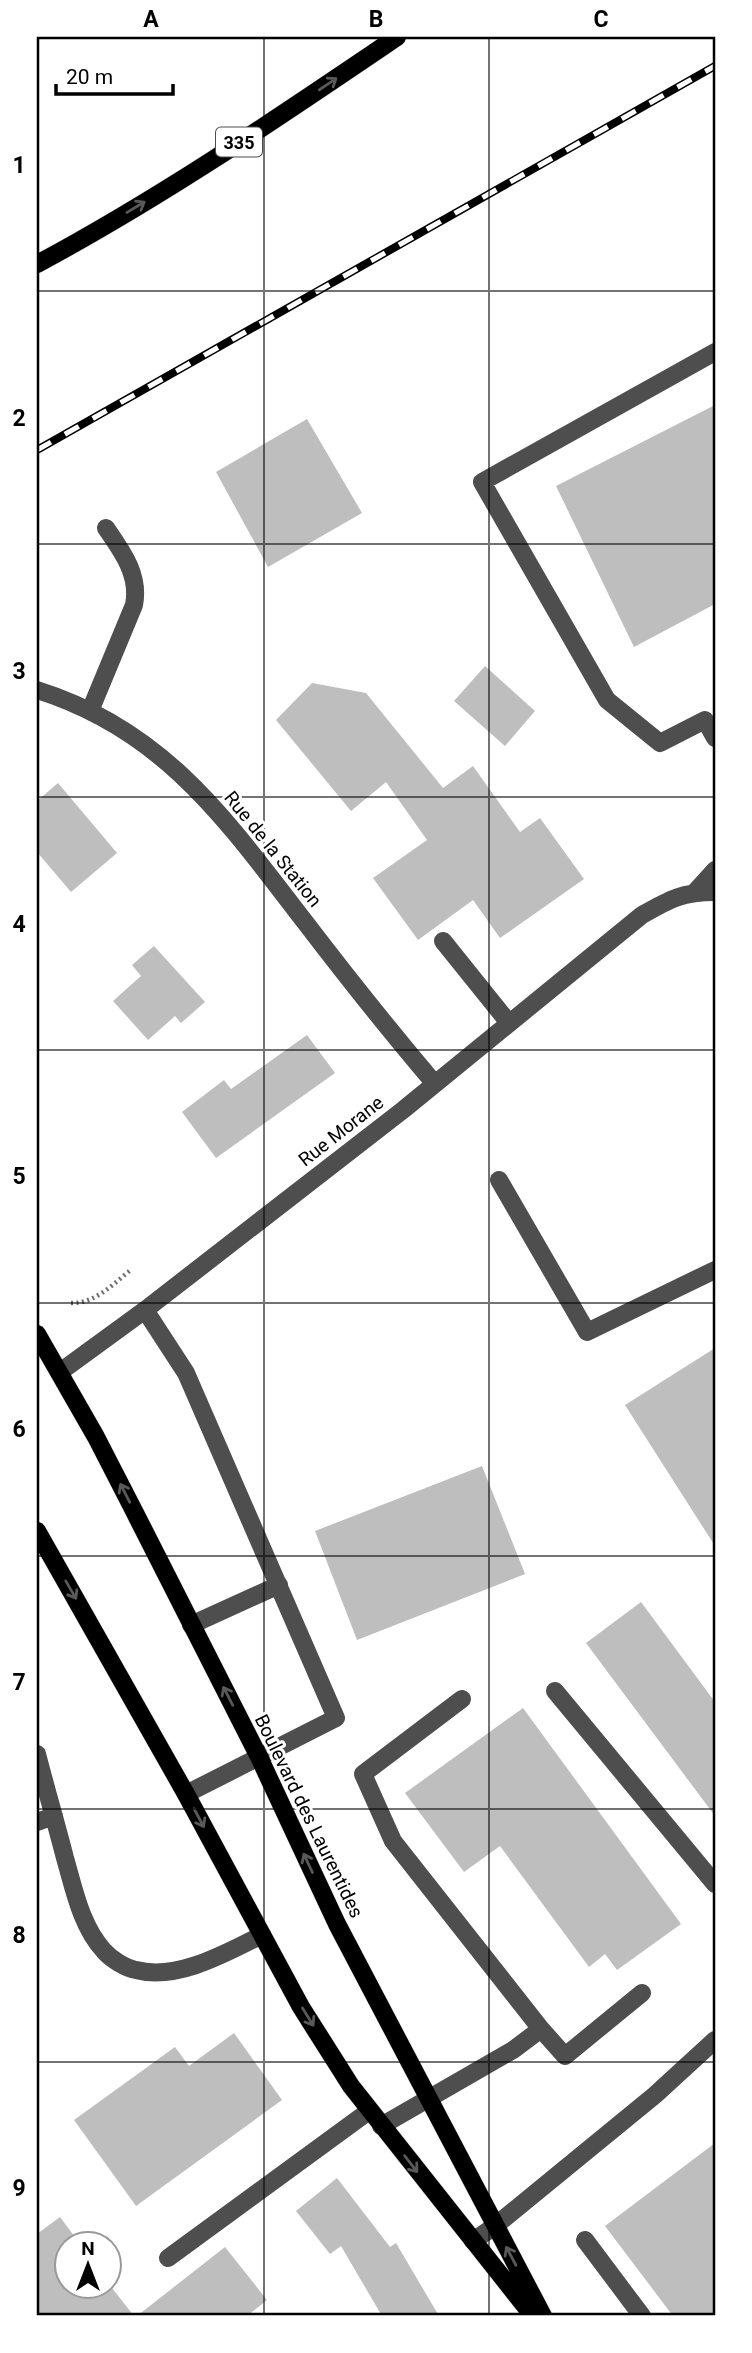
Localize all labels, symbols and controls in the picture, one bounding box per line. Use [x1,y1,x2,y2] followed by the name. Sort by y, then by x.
[143,6,159,33] text: A
[369,6,383,33] text: B
[593,6,609,33] text: C
[56,52,173,96] scale bar
[66,65,113,89] text: 20 m
[317,77,337,91] one-way arrow
[216,127,262,156] road number: 335
[12,152,26,179] text: 1
[126,199,146,213] one-way arrow
[12,405,26,432] text: 2
[12,658,26,685] text: 3
[219,787,327,911] street label: Rue de la Station
[12,911,26,938] text: 4
[294,1091,388,1171] street label: Rue Morane
[12,1163,26,1190] text: 5
[12,1416,26,1443] text: 6
[117,1483,131,1504] one-way arrow
[65,1579,78,1600] one-way arrow
[12,1669,26,1696] text: 7
[220,1686,234,1707] one-way arrow
[250,1711,368,1921] street label: Boulevard des Laurentides
[192,1807,206,1828] one-way arrow
[301,1852,314,1873] one-way arrow
[12,1922,26,1949] text: 8
[302,2007,316,2027] one-way arrow
[404,2155,419,2173] one-way arrow
[12,2175,26,2202] text: 9
[52,2230,122,2300] north arrow
[81,2237,95,2260] text: N
[504,2246,517,2267] one-way arrow

